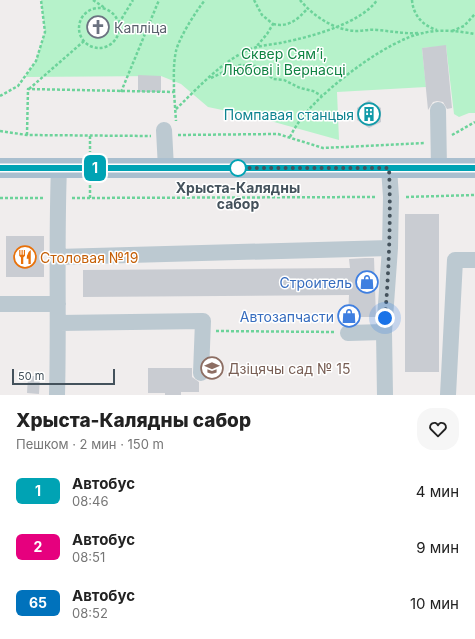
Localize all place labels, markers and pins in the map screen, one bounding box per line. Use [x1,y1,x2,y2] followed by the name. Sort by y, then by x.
[85,14,111,40] church icon: Капліца
[114,19,167,36] place label: Капліца
[356,101,382,127] building icon: Помпавая станцыя
[224,106,354,123] place label: Помпавая станцыя
[229,159,247,177] marker: Хрыста-Калядны сабор
[176,179,300,212] place label: Хрыста-Калядны сабор
[12,244,38,270] restaurant icon: Столовая №19
[40,249,139,266] place label: Столовая №19
[354,269,380,295] shop icon: Строитель
[279,274,352,291] place label: Строитель
[336,303,362,329] shop icon: Автозапчасти
[240,308,334,325] place label: Автозапчасти
[199,355,225,381] school or university icon: Дзіцячы сад № 15
[228,360,350,377] place label: Дзіцячы сад № 15

